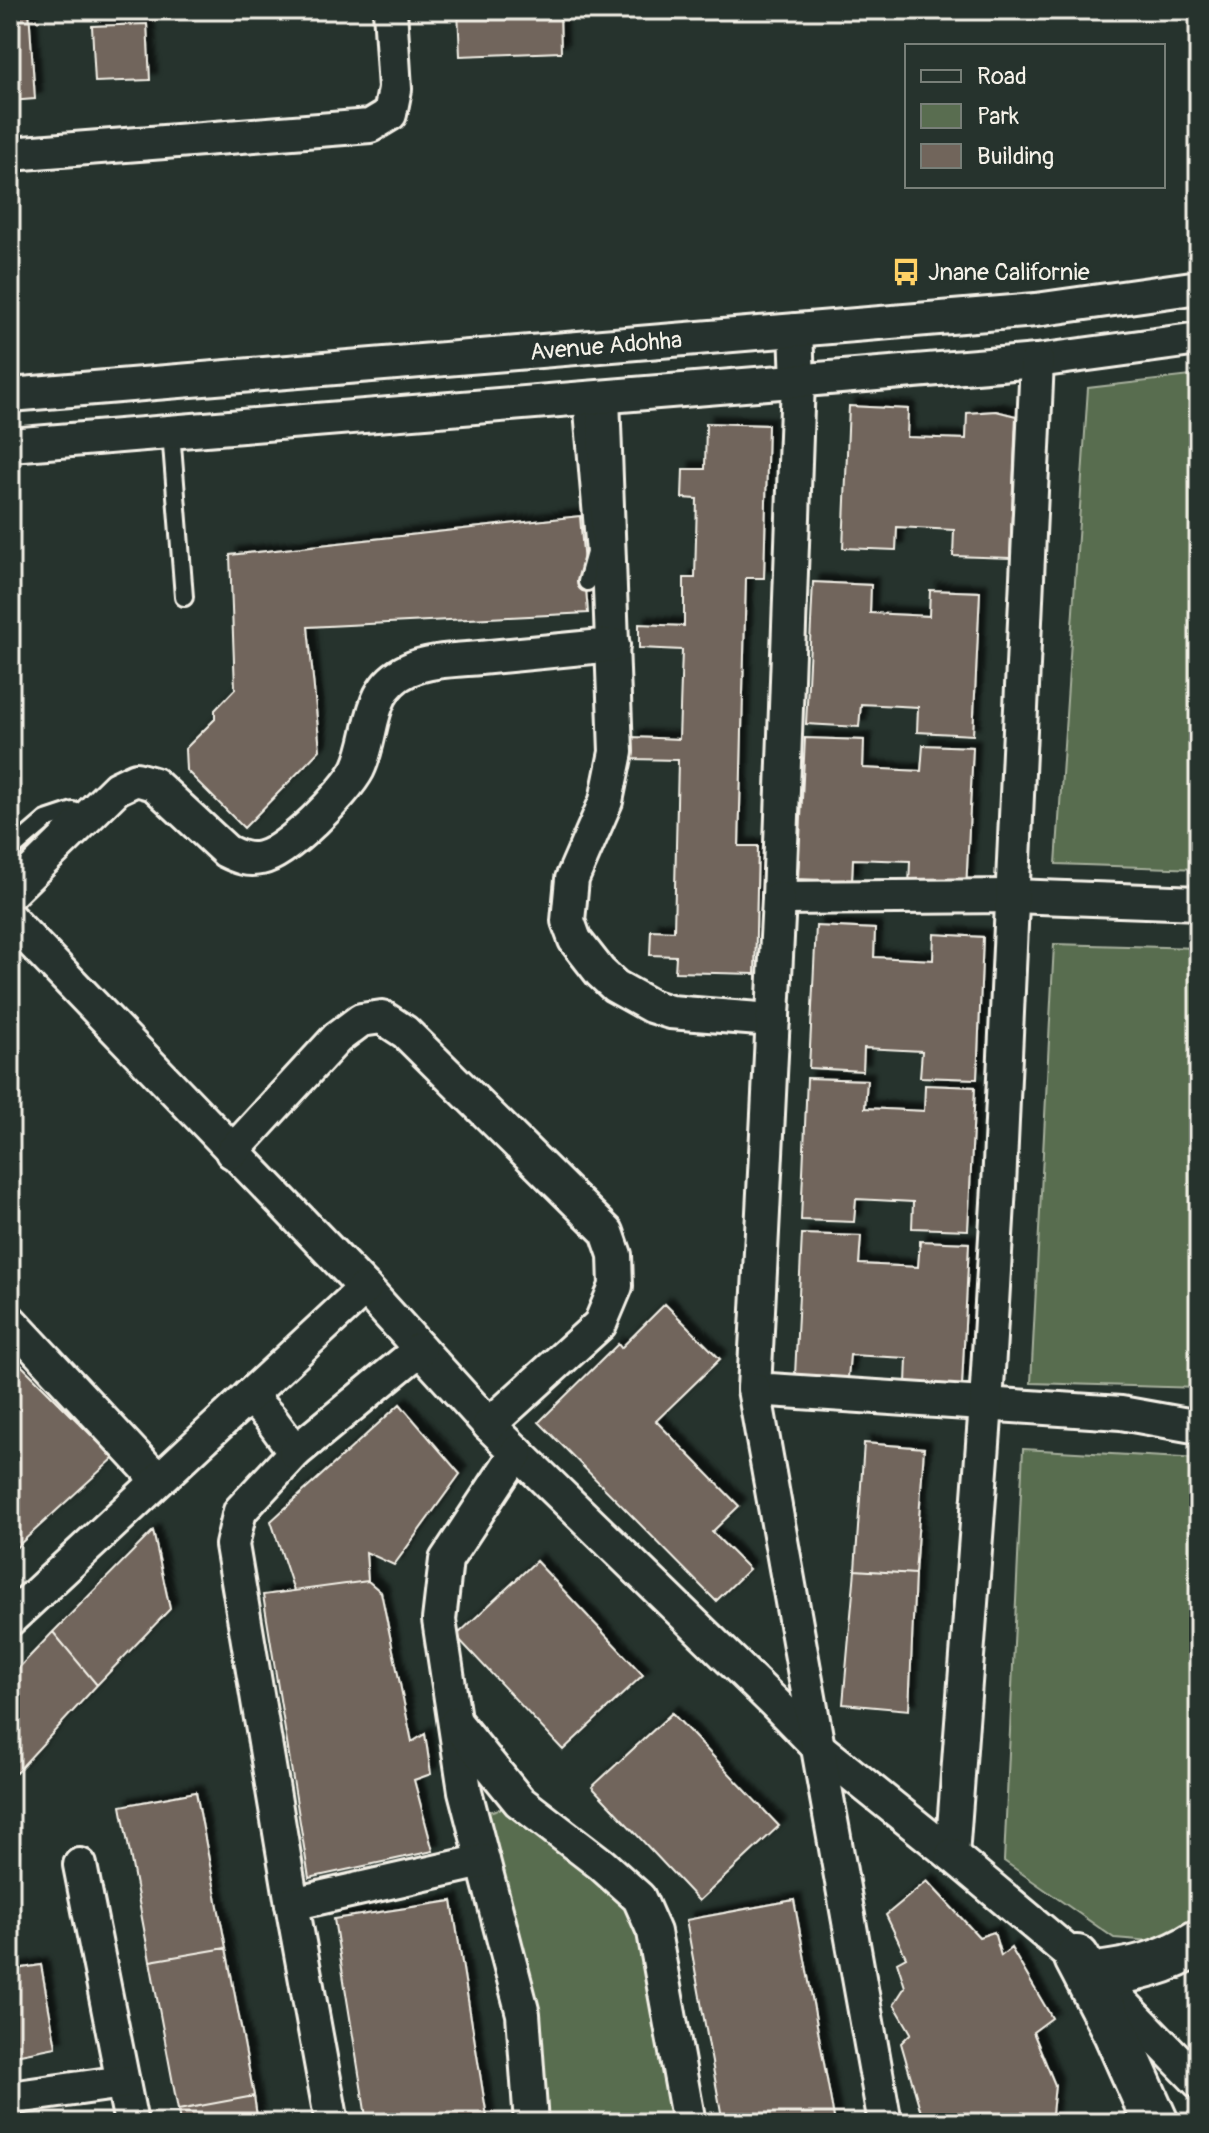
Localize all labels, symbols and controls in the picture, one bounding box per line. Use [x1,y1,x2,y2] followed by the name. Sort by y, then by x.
[905,44,1165,188] legend
[977,62,1027,91] text: Road
[977,102,1019,131] text: Park
[977,142,1054,171] text: Building
[891,257,921,287] bus stop icon: Jnane Californie
[928,258,1090,287] place label: Jnane Californie
[529,325,683,366] street label: Avenue Adohha

